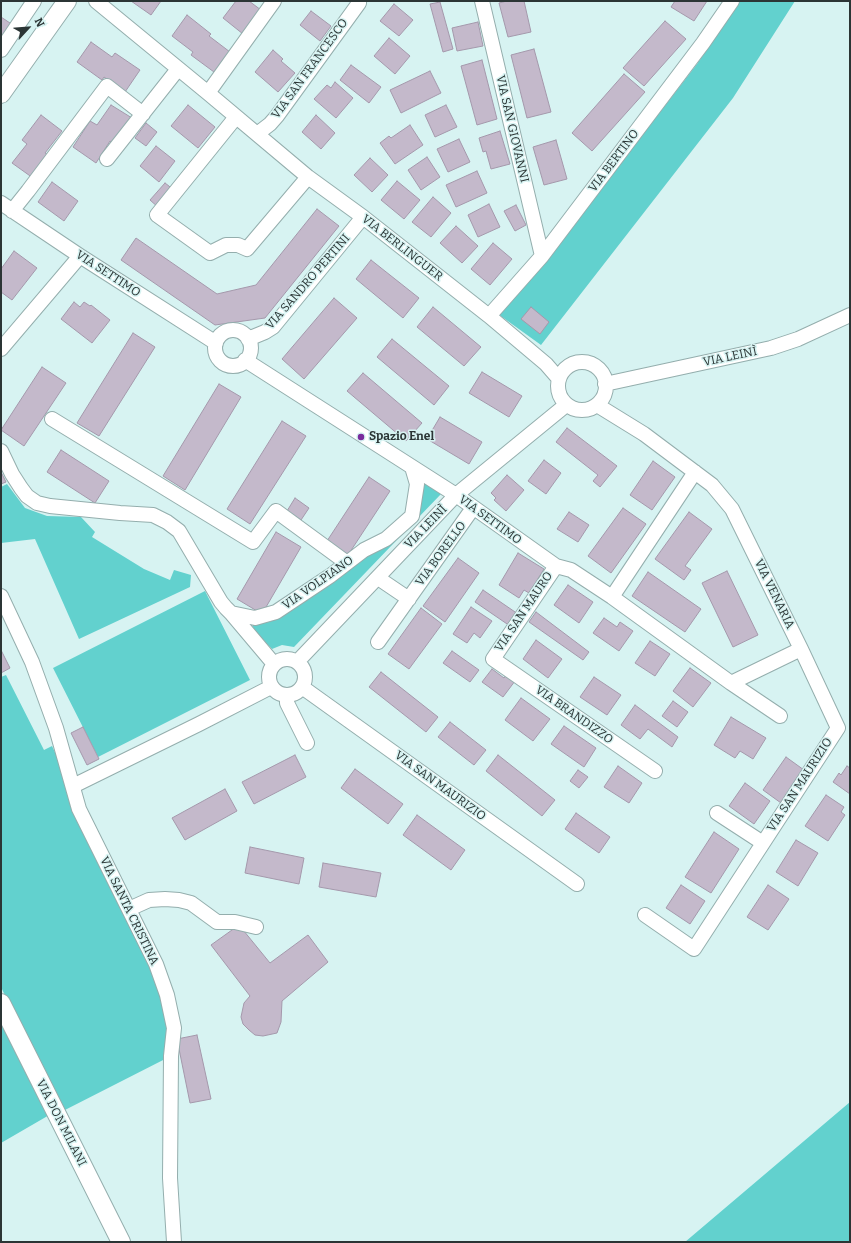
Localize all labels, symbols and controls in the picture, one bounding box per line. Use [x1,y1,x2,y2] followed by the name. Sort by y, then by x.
[8,8,48,48] north arrow
[32,16,47,29] text: N
[269,16,351,122] street label: VIA SAN FRANCESCO
[493,74,531,184] street label: VIA SAN GIOVANNI
[586,127,642,195] street label: VIA BERTINO
[359,212,445,284] street label: VIA BERLINGUER
[263,231,353,333] street label: VIA SANDRO PERTINI
[73,248,143,300] street label: VIA SETTIMO
[702,344,758,370] street label: VIA LEINÌ
[369,430,434,444] place label: Spazio Enel
[356,432,366,442] marker: Spazio Enel
[456,492,524,548] street label: VIA SETTIMO
[402,502,450,552] street label: VIA LEINÌ
[413,519,469,589] street label: VIA BORELLO
[280,553,356,613] street label: VIA VOLPIANO
[751,557,797,631] street label: VIA VENARIA
[492,569,556,655] street label: VIA SAN MAURO
[532,683,616,747] street label: VIA BRANDIZZO
[764,735,836,835] street label: VIA SAN MAURIZIO
[392,748,488,824] street label: VIA SAN MAURIZIO
[96,854,162,968] street label: VIA SANTA CRISTINA
[33,1077,89,1169] street label: VIA DON MILANI

